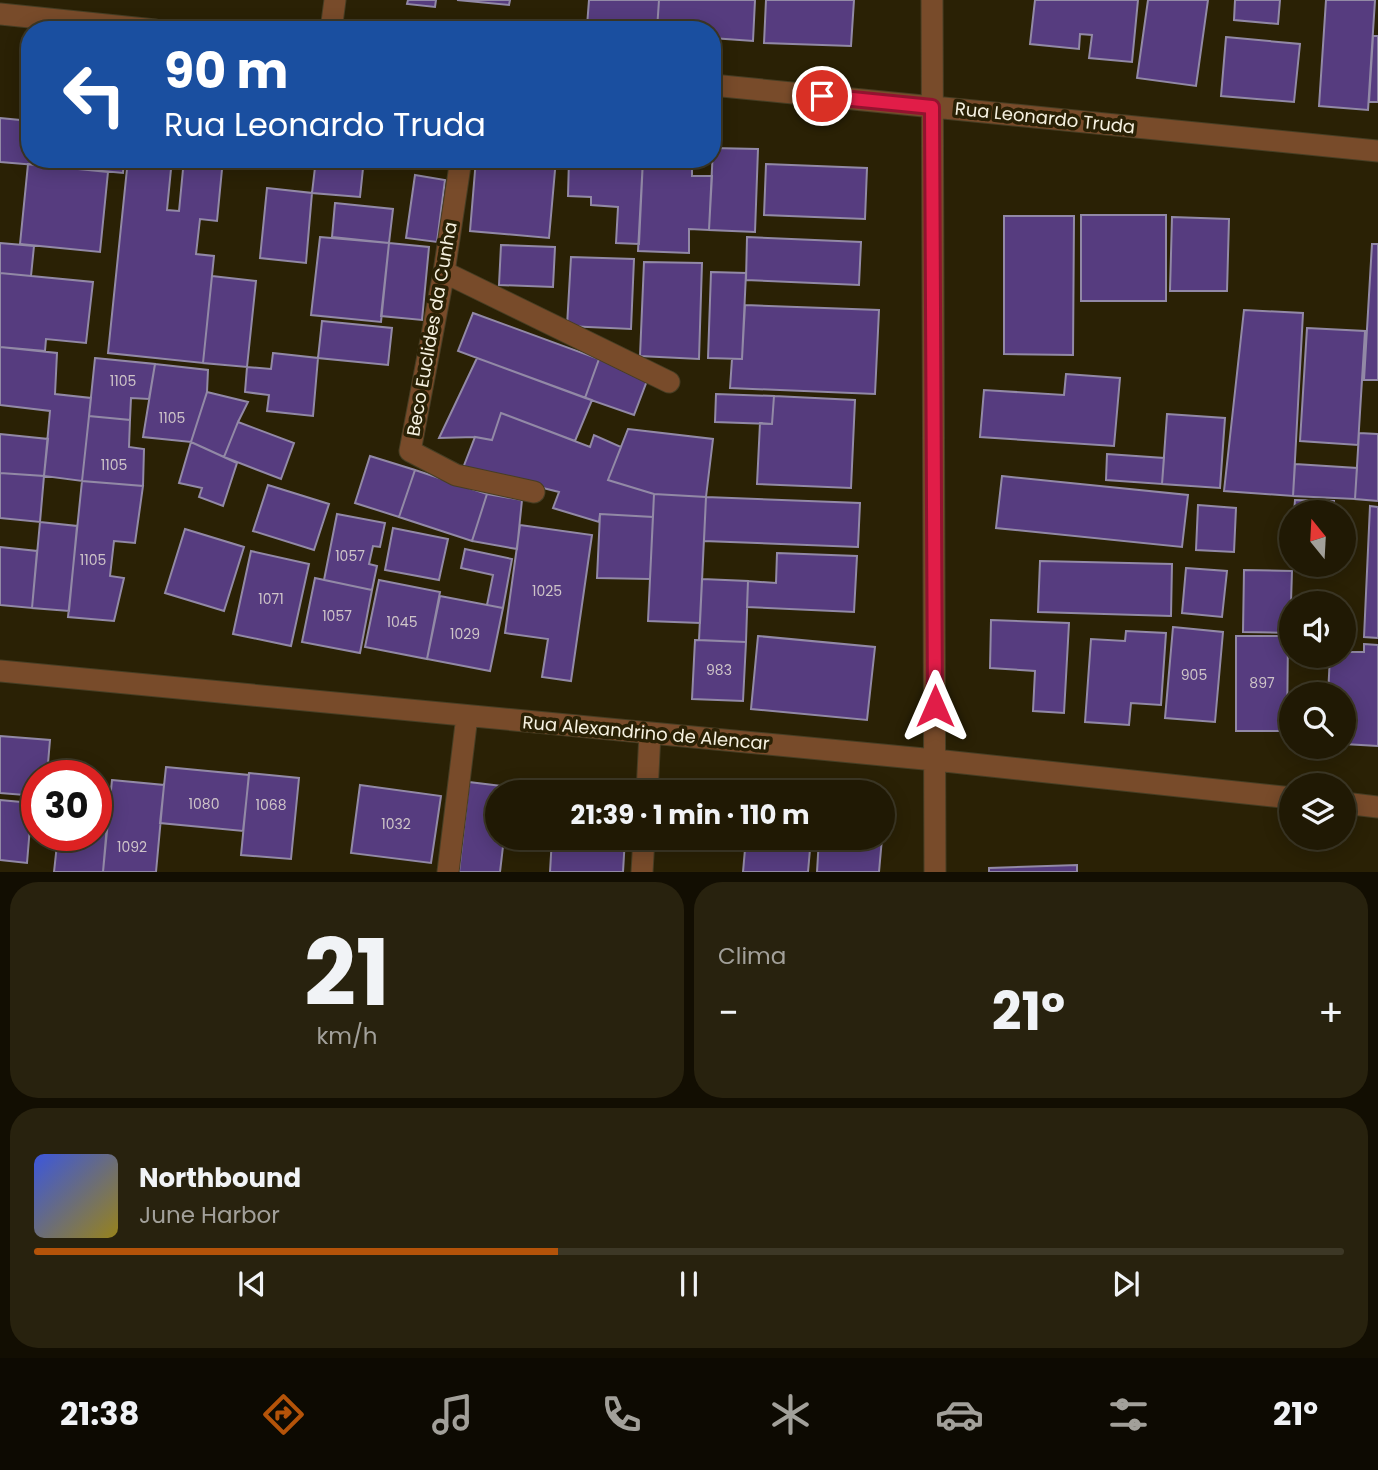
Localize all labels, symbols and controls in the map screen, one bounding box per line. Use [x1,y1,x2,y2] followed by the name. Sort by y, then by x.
[164,37,288,105] text: 90 m
[49,49,140,140] icon: left
[792,66,852,126] pin
[803,77,841,115] icon: arrive
[954,96,1136,139] street label: Rua Leonardo Truda
[164,102,486,147] text: Rua Leonardo Truda
[400,220,463,438] street label: Beco Euclides da Cunha
[110,371,136,391] house number: 1105
[159,408,185,428] house number: 1105
[101,455,127,475] house number: 1105
[1279,500,1356,578] north arrow
[1279,500,1356,850] map controls
[335,546,365,566] house number: 1057
[80,550,106,570] house number: 1105
[532,581,562,601] house number: 1025
[258,589,284,609] house number: 1071
[1279,591,1356,668] button: sound
[322,606,352,626] house number: 1057
[387,612,417,632] house number: 1045
[450,624,480,644] house number: 1029
[706,660,732,680] house number: 983
[1181,665,1207,685] house number: 905
[898,669,972,743] position arrow
[1249,673,1275,693] house number: 897
[1279,682,1356,759] button: search
[522,709,771,756] street label: Rua Alexandrino de Alencar
[21,760,112,851] speed limit sign: 30
[1279,773,1356,850] button: layers
[189,794,219,814] house number: 1080
[256,795,287,815] house number: 1068
[571,797,809,833] text: 21:39 · 1 min · 110 m
[381,814,411,834] house number: 1032
[117,837,147,857] house number: 1092
[304,909,390,1037] text: 21
[718,940,786,972] text: Clima
[992,975,1065,1048] text: 21°
[718,986,739,1039] text: −
[1318,986,1344,1039] text: +
[316,1020,378,1052] text: km/h
[139,1160,301,1196] text: Northbound
[139,1199,280,1231] text: June Harbor
[233,1265,271,1303] icon: previous
[670,1265,708,1303] icon: pause
[1107,1265,1145,1303] icon: next
[259,1390,308,1439] icon: directions
[428,1390,477,1439] icon: music
[597,1390,646,1439] icon: phone
[766,1390,815,1439] icon: climate
[935,1390,984,1439] icon: car
[1104,1390,1153,1439] icon: filters
[60,1391,139,1436] text: 21:38
[1273,1391,1318,1436] text: 21°

